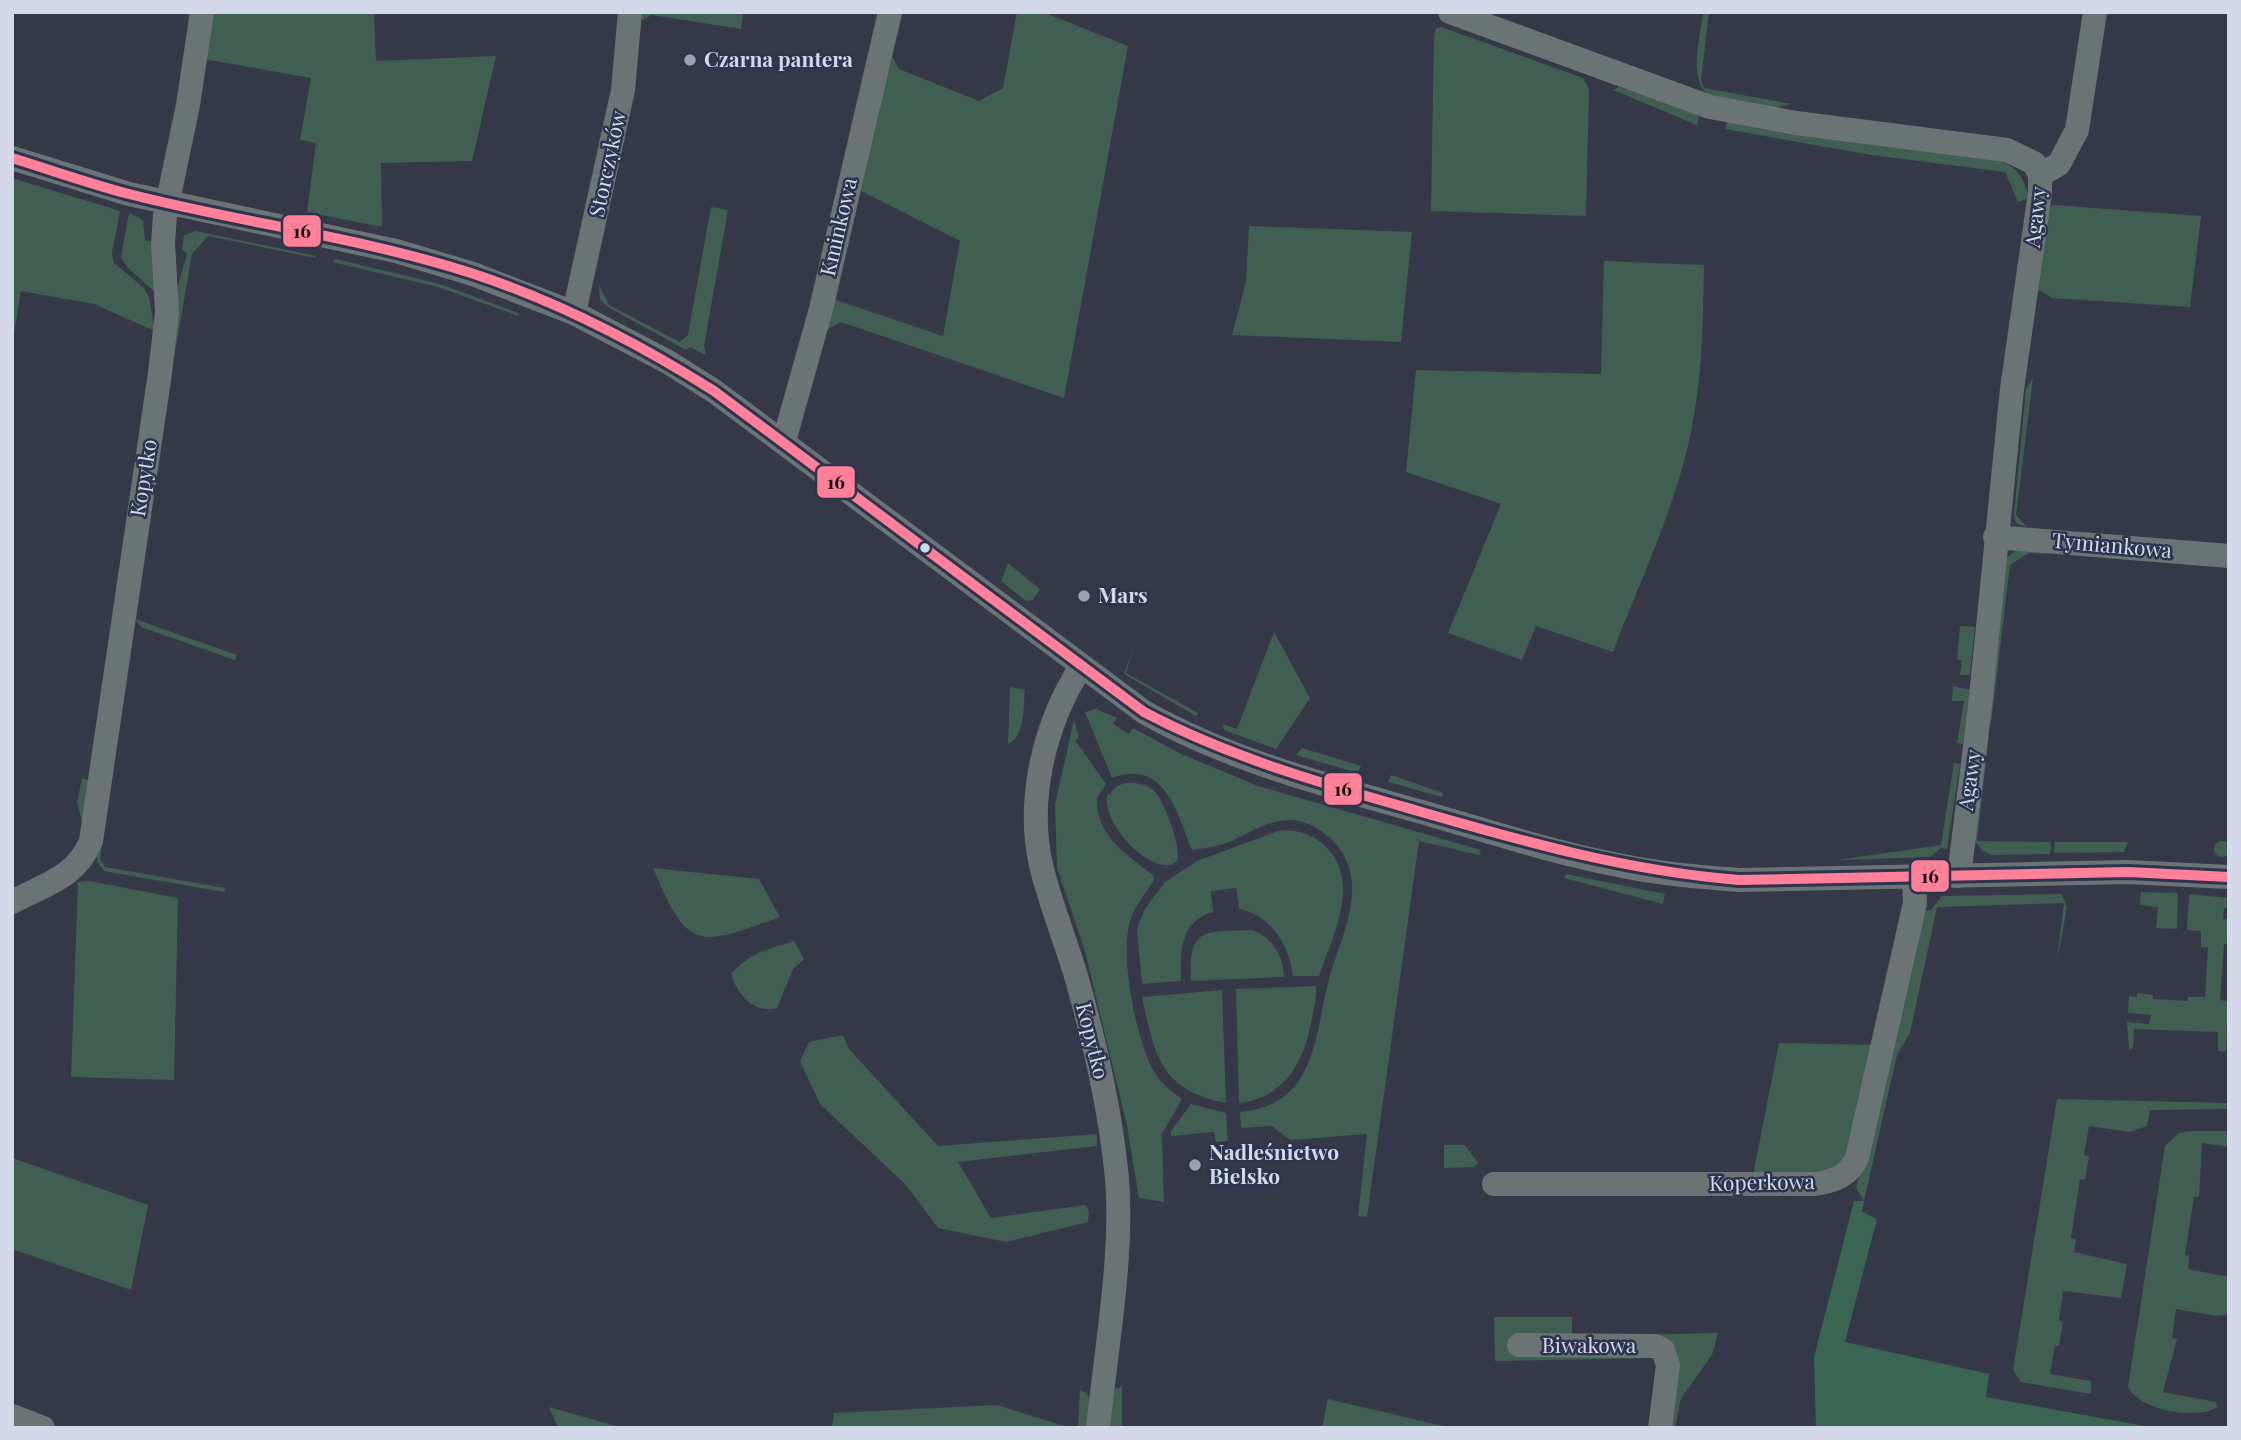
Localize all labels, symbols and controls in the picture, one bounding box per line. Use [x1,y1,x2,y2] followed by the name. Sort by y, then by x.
[704,44,853,72] place label: Czarna pantera
[682,52,698,68] marker: Czarna pantera
[581,107,631,219] street label: Storczyków
[812,174,862,278] street label: Kminkowa
[2017,184,2051,250] street label: Agawy
[282,214,322,248] line badge: 16
[293,217,311,243] text: 16
[122,437,162,518] street label: Kopytko
[816,465,856,499] line badge: 16
[827,468,845,494] text: 16
[2051,525,2174,563] street label: Tymiankowa
[918,541,932,555] unlabelled marker
[1098,580,1148,608] place label: Mars
[1076,588,1092,604] marker: Mars
[1950,747,1986,813] street label: Agawy
[1323,772,1363,806] line badge: 16
[1334,775,1352,801] text: 16
[1910,859,1950,893] line badge: 16
[1921,862,1939,888] text: 16
[1071,999,1117,1082] street label: Kopytko
[1209,1137,1339,1189] place label: Nadleśnictwo Bielsko
[1187,1157,1203,1173] marker: Nadleśnictwo Bielsko
[1709,1166,1816,1196] street label: Koperkowa
[1542,1330,1637,1358] street label: Biwakowa

